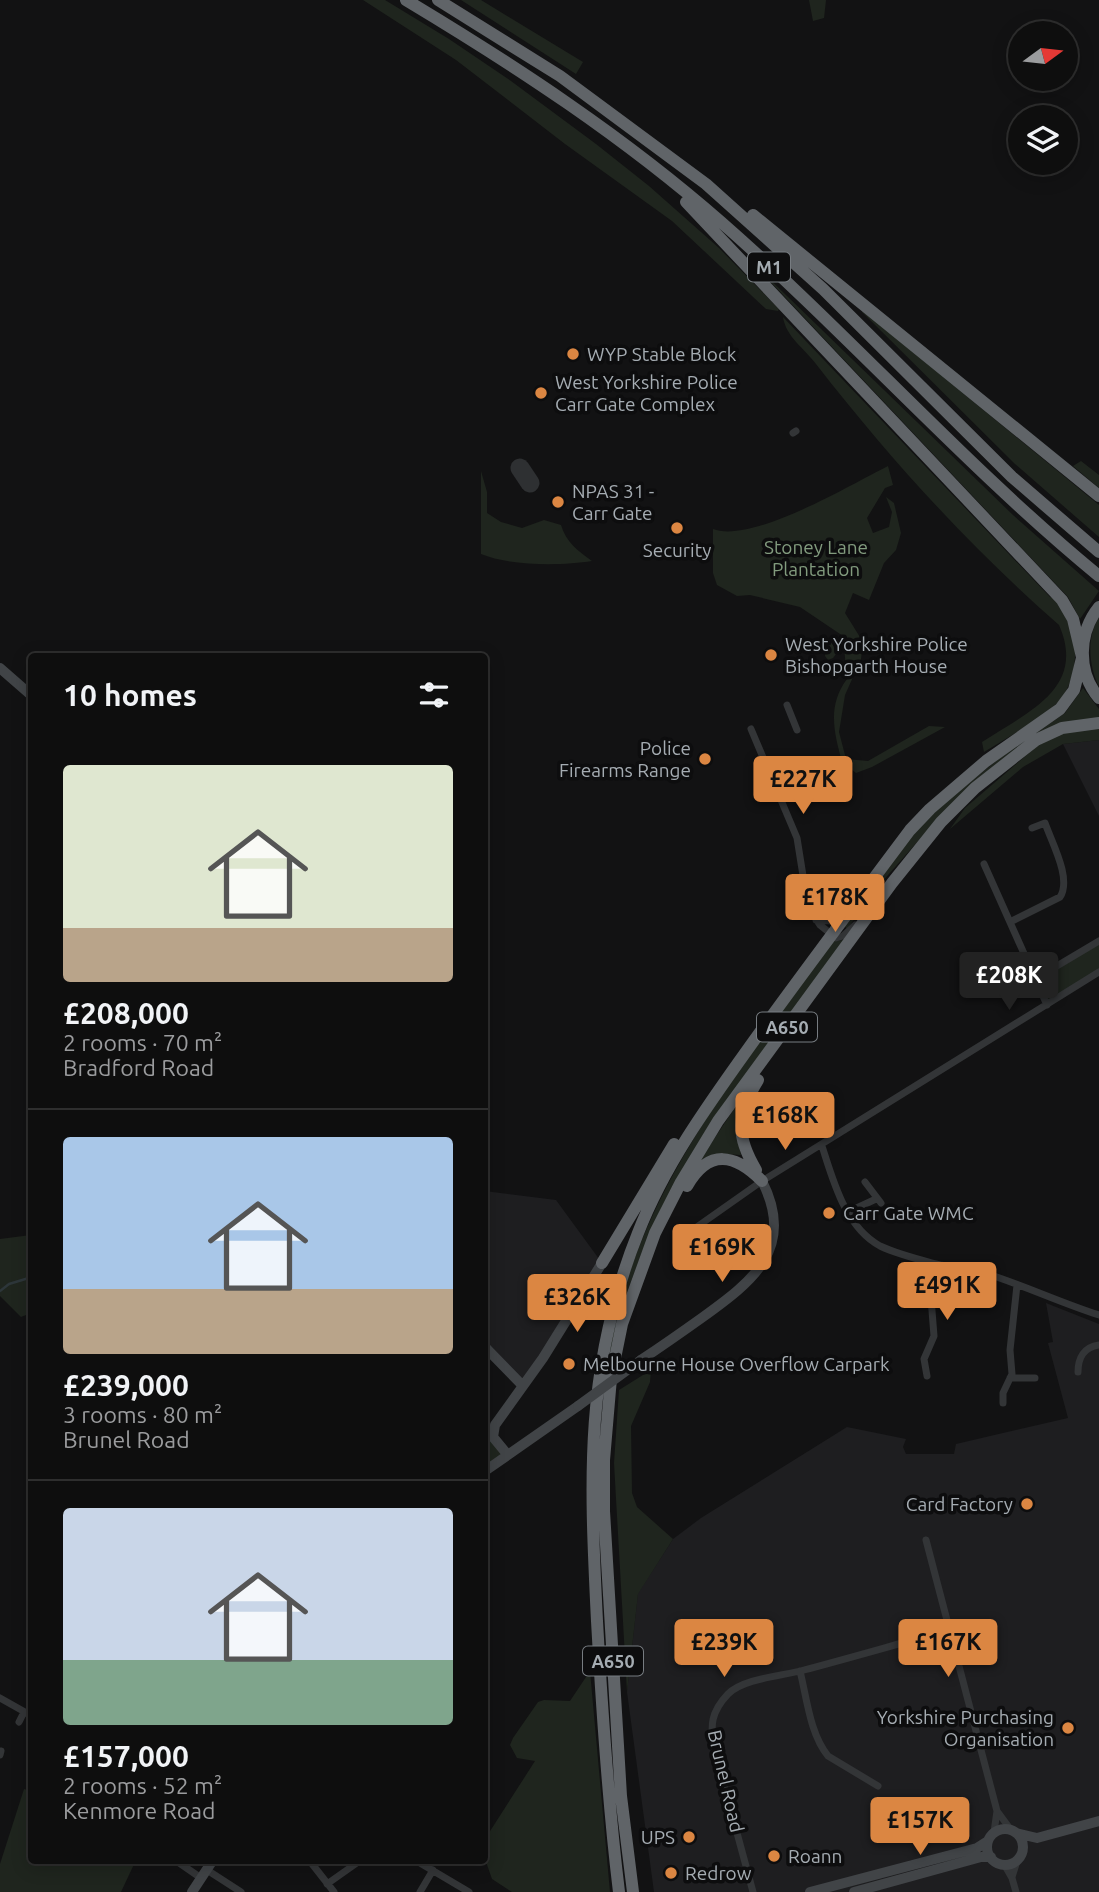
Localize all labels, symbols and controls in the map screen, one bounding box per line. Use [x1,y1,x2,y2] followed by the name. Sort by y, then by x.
[1008,21,1078,91] north arrow
[1008,21,1078,175] map controls
[1008,105,1078,175] button: layers
[748,253,790,282] road number: M1
[587,343,737,365] place label: WYP Stable Block
[565,346,581,362] marker: WYP Stable Block
[555,371,738,415] place label: West Yorkshire Police Carr Gate Complex
[533,385,549,401] marker: West Yorkshire Police Carr Gate Complex
[572,480,654,524] place label: NPAS 31 - Carr Gate
[550,494,566,510] marker: NPAS 31 - Carr Gate
[669,520,685,536] marker: Security
[764,536,868,580] park label: Stoney Lane Plantation
[643,539,711,561] place label: Security
[785,633,968,677] place label: West Yorkshire Police Bishopgarth House
[763,647,779,663] marker: West Yorkshire Police Bishopgarth House
[415,676,453,714] icon: filters
[63,678,197,712] text: 10 homes
[559,737,691,781] place label: Police Firearms Range
[697,751,713,767] marker: Police Firearms Range
[754,756,852,816] pin: £227K
[769,766,837,791] text: £227K
[195,811,321,937] icon: home
[786,874,884,934] pin: £178K
[801,884,869,909] text: £178K
[960,953,1058,1012] pin: £208K
[975,962,1043,987] text: £208K
[63,996,189,1030] text: £208,000
[757,1012,817,1042] road number: A650
[63,1030,222,1055] text: 2 rooms · 70 m²
[63,1055,214,1080] text: Bradford Road
[736,1092,834,1152] pin: £168K
[751,1102,819,1127] text: £168K
[195,1183,321,1309] icon: home
[843,1202,974,1224] place label: Carr Gate WMC
[821,1205,837,1221] marker: Carr Gate WMC
[673,1224,771,1284] pin: £169K
[688,1234,756,1259] text: £169K
[898,1262,996,1322] pin: £491K
[913,1272,981,1297] text: £491K
[528,1274,626,1334] pin: £326K
[543,1284,611,1309] text: £326K
[583,1353,890,1375] place label: Melbourne House Overflow Carpark
[561,1356,577,1372] marker: Melbourne House Overflow Carpark
[63,1368,189,1402] text: £239,000
[63,1402,222,1427] text: 3 rooms · 80 m²
[63,1427,190,1452] text: Brunel Road
[906,1493,1013,1515] place label: Card Factory
[1019,1496,1035,1512] marker: Card Factory
[195,1554,321,1680] icon: home
[675,1620,773,1679] pin: £239K
[899,1620,997,1679] pin: £167K
[690,1629,758,1654] text: £239K
[914,1629,982,1654] text: £167K
[583,1646,643,1676] road number: A650
[877,1706,1054,1750] place label: Yorkshire Purchasing Organisation
[1060,1720,1076,1736] marker: Yorkshire Purchasing Organisation
[704,1728,748,1834] street label: Brunel Road
[63,1739,189,1773] text: £157,000
[63,1773,222,1798] text: 2 rooms · 52 m²
[63,1798,216,1823] text: Kenmore Road
[871,1798,969,1857] pin: £157K
[886,1807,954,1832] text: £157K
[641,1826,675,1848] place label: UPS
[681,1829,697,1845] marker: UPS
[788,1845,842,1867] place label: Roann
[766,1848,782,1864] marker: Roann
[685,1862,752,1884] place label: Redrow
[663,1865,679,1881] marker: Redrow

